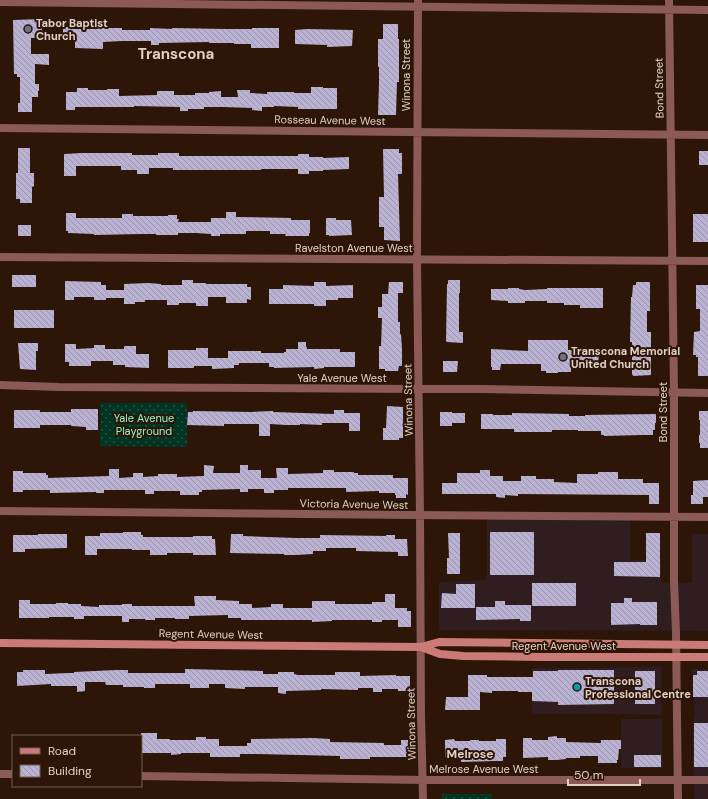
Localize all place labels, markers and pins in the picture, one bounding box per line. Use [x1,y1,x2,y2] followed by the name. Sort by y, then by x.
[36,16,108,43] place label: Tabor Baptist Church
[23,24,33,34] marker: Tabor Baptist Church
[571,344,680,371] place label: Transcona Memorial United Church
[558,352,568,362] marker: Transcona Memorial United Church
[585,674,691,701] place label: Transcona Professional Centre
[572,682,582,692] marker: Transcona Professional Centre

